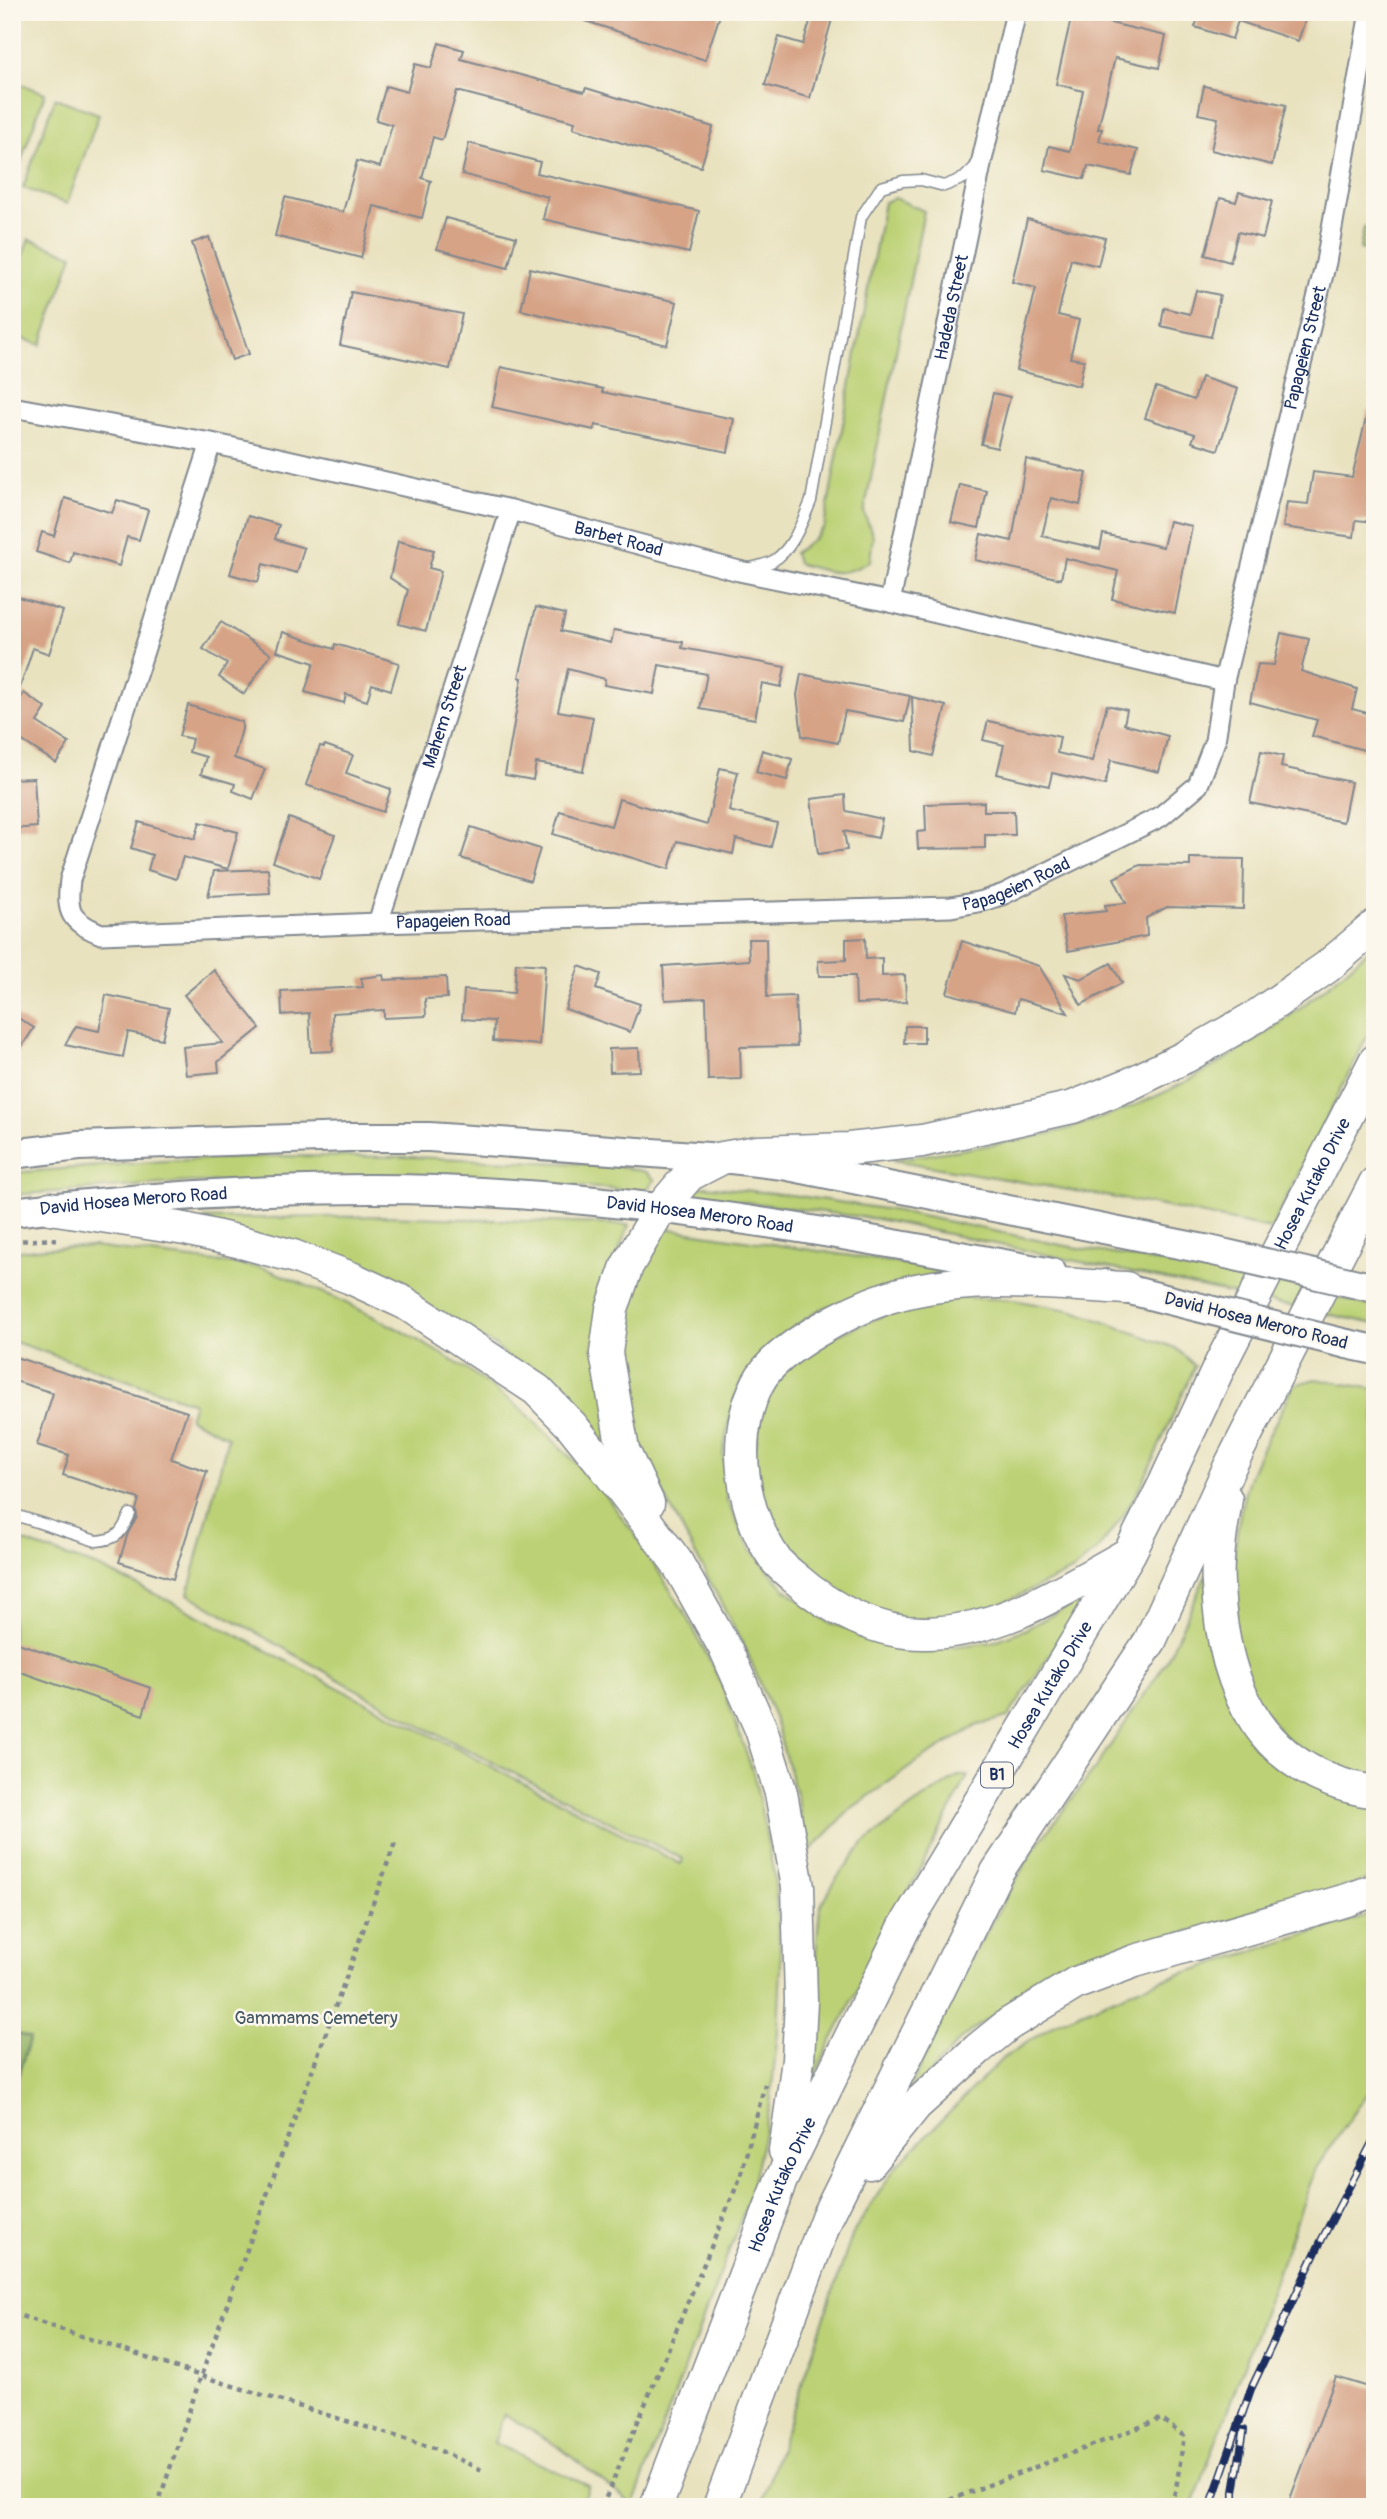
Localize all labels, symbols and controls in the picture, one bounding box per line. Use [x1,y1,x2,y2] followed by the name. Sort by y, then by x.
[929,252,974,362] street label: Hadeda Street
[1279,283,1331,412] street label: Papageien Street
[572,516,666,562] street label: Barbet Road
[417,661,472,771] street label: Mahem Street
[960,852,1074,916] street label: Papageien Road
[395,908,511,934] street label: Papageien Road
[1269,1114,1356,1254] street label: Hosea Kutako Drive
[38,1182,228,1220] street label: David Hosea Meroro Road
[605,1191,795,1238] street label: David Hosea Meroro Road
[1162,1287,1350,1355] street label: David Hosea Meroro Road
[1003,1617,1098,1753] street label: Hosea Kutako Drive
[981,1763,1013,1788] road number: B1
[234,2007,398,2030] park label: Gammams Cemetery
[743,2113,821,2256] street label: Hosea Kutako Drive

